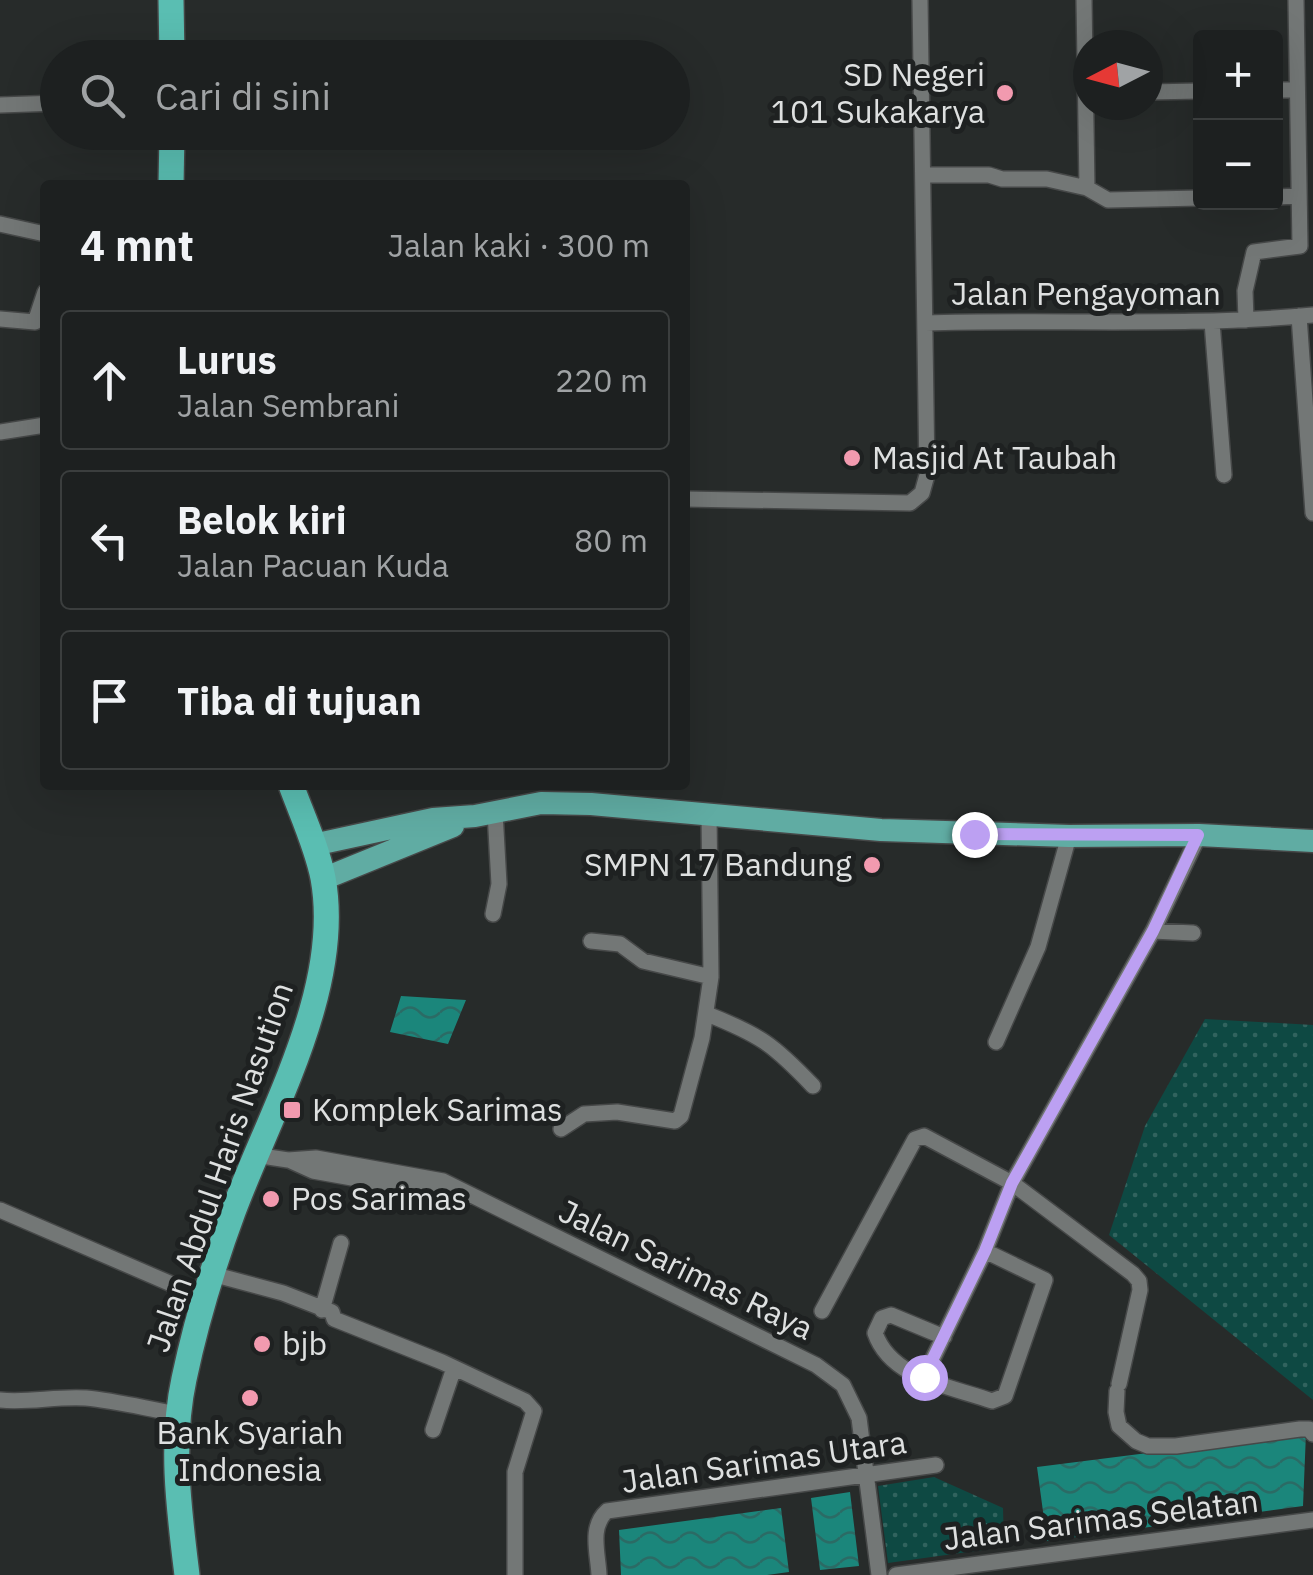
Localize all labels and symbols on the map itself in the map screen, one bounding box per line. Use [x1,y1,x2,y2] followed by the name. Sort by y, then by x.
[1073,30,1163,120] north arrow
[771,53,985,132] place label: SD Negeri 101 Sukakarya
[994,82,1016,104] marker: SD Negeri 101 Sukakarya
[951,272,1221,314] street label: Jalan Pengayoman
[872,436,1117,478] place label: Masjid At Taubah
[841,447,863,469] marker: Masjid At Taubah
[952,812,998,858] route end
[584,843,852,885] place label: SMPN 17 Bandung
[861,854,883,876] marker: SMPN 17 Bandung
[136,976,302,1357] street label: Jalan Abdul Haris Nasution
[312,1088,563,1130] place label: Komplek Sarimas
[281,1099,303,1121] marker: Komplek Sarimas
[291,1177,467,1219] place label: Pos Sarimas
[260,1188,282,1210] marker: Pos Sarimas
[552,1189,821,1349] street label: Jalan Sarimas Raya
[282,1322,327,1364] place label: bjb
[251,1333,273,1355] marker: bjb
[902,1355,948,1401] route start
[239,1387,261,1409] marker: Bank Syariah Indonesia
[157,1411,343,1490] place label: Bank Syariah Indonesia
[619,1420,909,1502] street label: Jalan Sarimas Utara
[941,1479,1261,1559] street label: Jalan Sarimas Selatan

